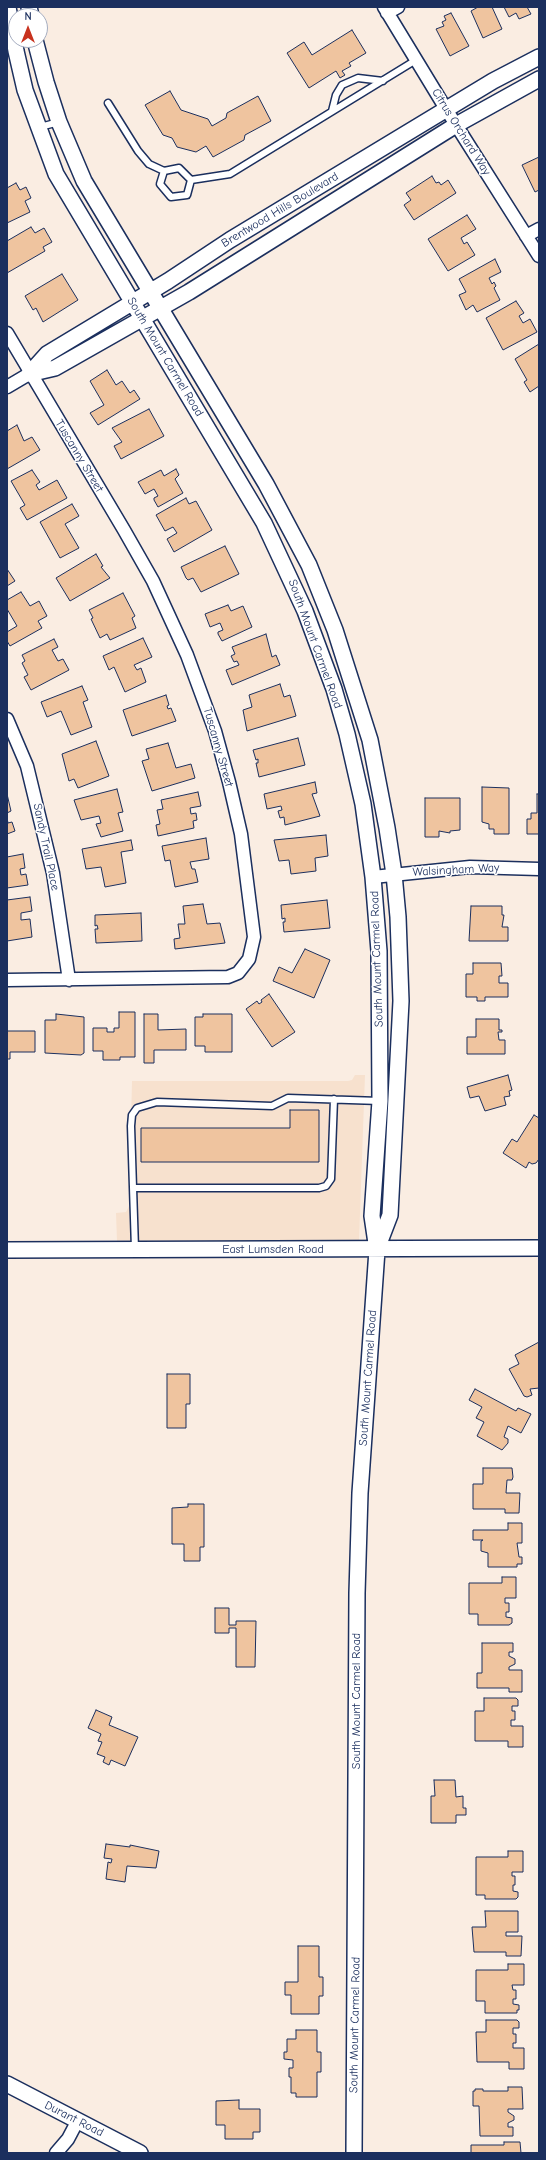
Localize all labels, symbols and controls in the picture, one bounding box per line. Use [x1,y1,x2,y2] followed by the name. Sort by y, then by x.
[8,8,48,48] north arrow
[24,10,32,23] text: N
[428,86,494,178] street label: Citrus Orchard Way
[219,169,341,251] street label: Brentwood Hills Boulevard
[124,295,206,419] street label: South Mount Carmel Road
[52,417,106,495] street label: Tuscanny Street
[285,577,345,711] street label: South Mount Carmel Road
[200,706,236,788] street label: Tuscanny Street
[30,802,62,892] street label: Sandy Trail Place
[412,861,500,879] street label: Walsingham Way
[367,891,387,1027] street label: South Mount Carmel Road
[222,1243,324,1257] street label: East Lumsden Road
[356,1309,380,1447] street label: South Mount Carmel Road
[350,1633,364,1769] street label: South Mount Carmel Road
[347,1957,363,2093] street label: South Mount Carmel Road
[42,2098,106,2140] street label: Durant Road

